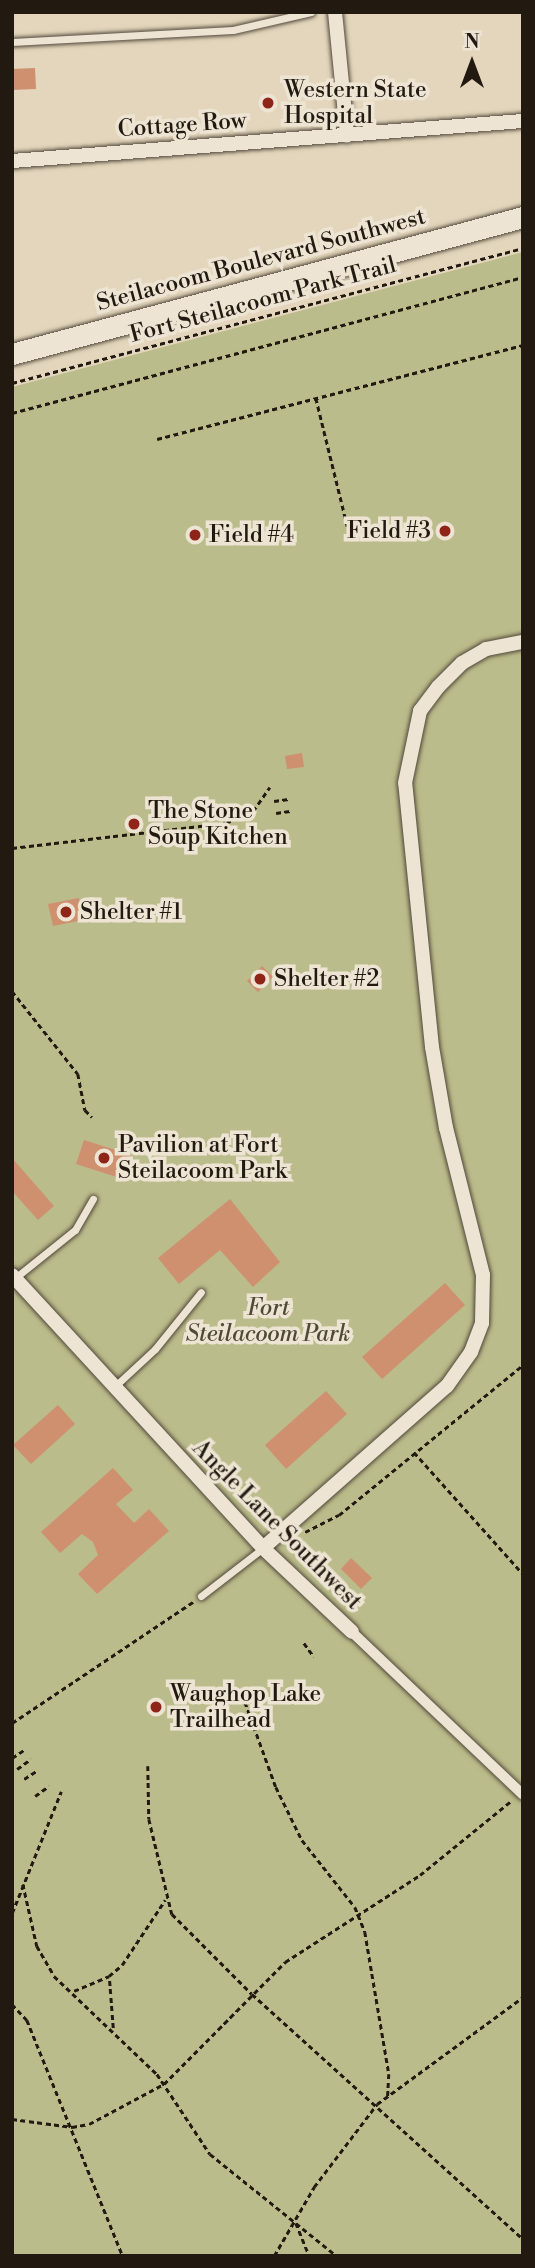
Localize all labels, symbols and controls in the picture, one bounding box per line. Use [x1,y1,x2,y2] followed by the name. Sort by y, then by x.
[437,28,507,98] north arrow
[464,30,480,54] text: N
[284,76,427,130] place label: Western State Hospital
[258,93,278,113] marker: Western State Hospital
[117,107,247,143] street label: Cottage Row
[94,203,428,317] street label: Steilacoom Boulevard Southwest
[127,251,399,349] street label: Fort Steilacoom Park Trail
[347,517,431,545] place label: Field #3
[209,521,294,549] place label: Field #4
[437,523,453,539] marker: Field #3
[187,527,203,543] marker: Field #4
[148,797,288,851] place label: The Stone Soup Kitchen
[126,816,142,832] marker: The Stone Soup Kitchen
[80,898,182,926] place label: Shelter #1
[58,904,74,920] marker: Shelter #1
[274,965,379,993] place label: Shelter #2
[252,971,268,987] marker: Shelter #2
[118,1131,287,1185] place label: Pavilion at Fort Steilacoom Park
[96,1150,112,1166] marker: Pavilion at Fort Steilacoom Park
[186,1294,350,1348] park label: Fort Steilacoom Park
[186,1434,368,1616] street label: Angle Lane Southwest
[170,1680,321,1734] place label: Waughop Lake Trailhead
[148,1699,164,1715] marker: Waughop Lake Trailhead

